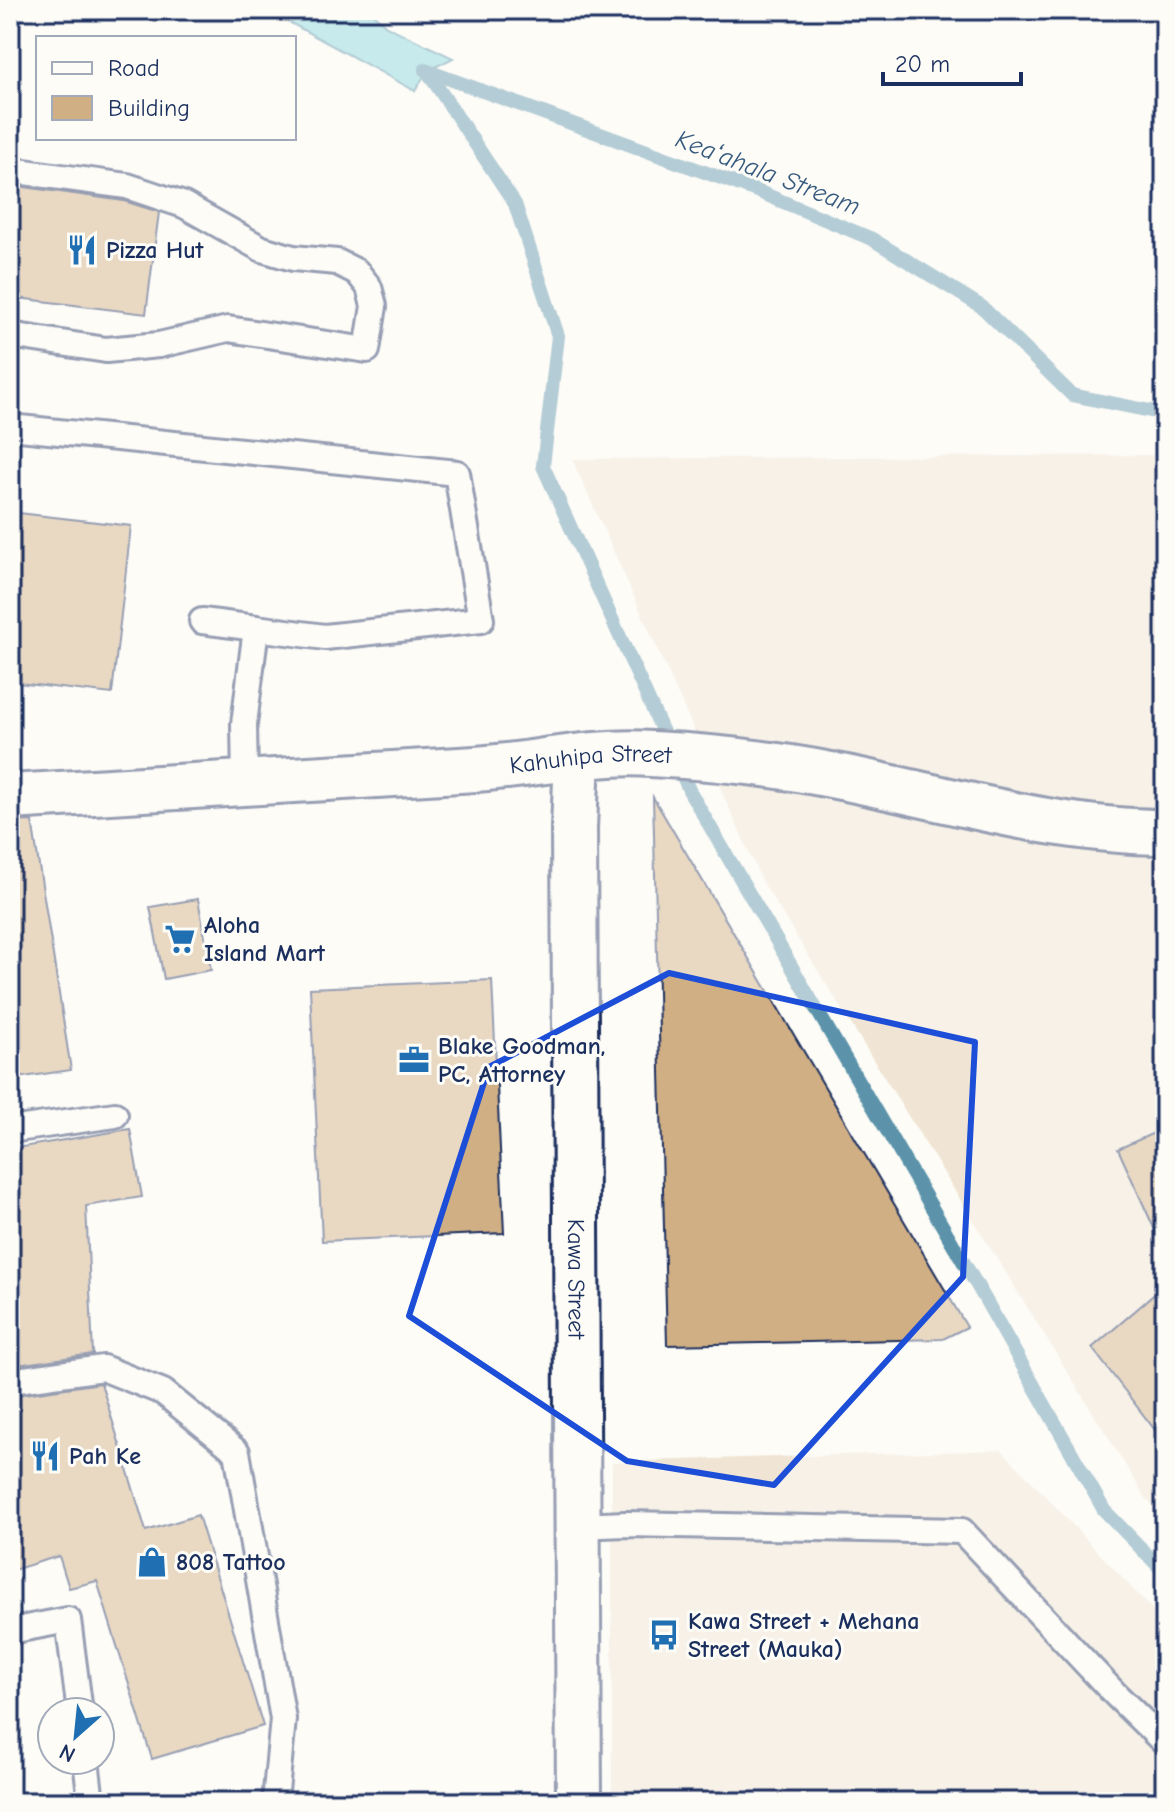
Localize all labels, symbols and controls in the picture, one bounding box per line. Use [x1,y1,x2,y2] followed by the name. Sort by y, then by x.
[36,36,296,140] legend
[883,36,1021,86] scale bar
[895,50,950,78] text: 20 m
[108,54,160,82] text: Road
[108,94,190,122] text: Building
[671,124,864,222] water label: Keaʻahala Stream
[65,233,99,267] restaurant icon: Pizza Hut
[106,236,205,264] place label: Pizza Hut
[508,739,674,780] street label: Kahuhipa Street
[204,911,326,967] place label: Aloha Island Mart
[163,922,197,956] supermarket icon: Aloha Island Mart
[438,1032,605,1088] place label: Blake Goodman, PC, Attorney
[397,1043,431,1077] office icon: Blake Goodman, PC, Attorney
[562,1219,591,1340] street label: Kawa Street
[28,1439,62,1473] restaurant icon: Pah Ke
[69,1442,141,1470] place label: Pah Ke
[135,1545,169,1579] shop icon: 808 Tattoo
[176,1548,286,1576] place label: 808 Tattoo
[688,1607,920,1663] place label: Kawa Street + Mehana Street (Mauka)
[647,1618,681,1652] bus stop icon: Kawa Street + Mehana Street (Mauka)
[36,1696,116,1776] north arrow
[55,1738,80,1768] text: N

